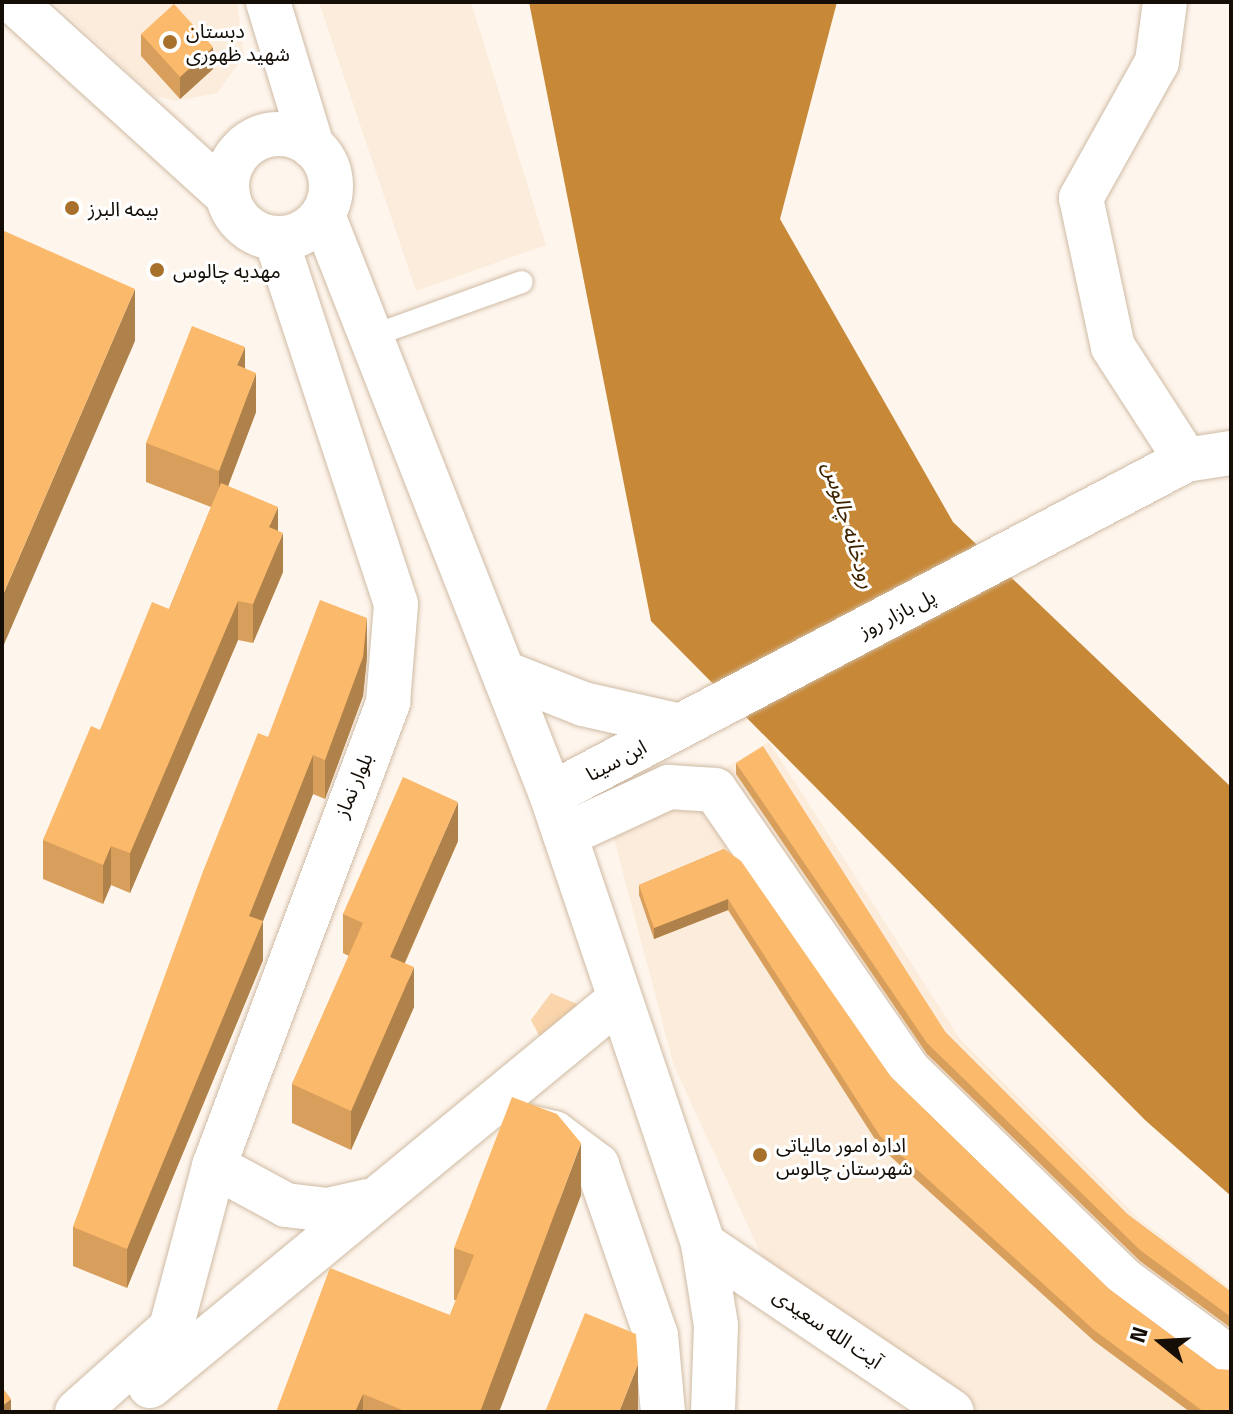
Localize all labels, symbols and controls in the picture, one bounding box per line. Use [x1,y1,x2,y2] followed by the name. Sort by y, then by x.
[186,18,290,65] place label: دبستان شهید ظهوری
[161,33,179,51] marker: دبستان شهید ظهوری
[88,196,159,220] place label: بیمه البرز
[63,199,81,217] marker: بیمه البرز
[173,258,281,282] place label: مهدیه چالوس
[148,261,166,279] marker: مهدیه چالوس
[817,458,881,592] water label: رودخانه چالوس
[855,583,939,643] street label: پل بازار روز
[582,734,650,786] street label: ابن سینا
[329,749,377,821] street label: بلوار نماز
[776,1132,913,1179] place label: اداره امور مالیاتی شهرستان چالوس
[751,1146,769,1164] marker: اداره امور مالیاتی شهرستان چالوس
[769,1283,887,1373] street label: آیت الله سعیدی
[1121,1302,1201,1382] north arrow
[1120,1322,1157,1347] text: N

